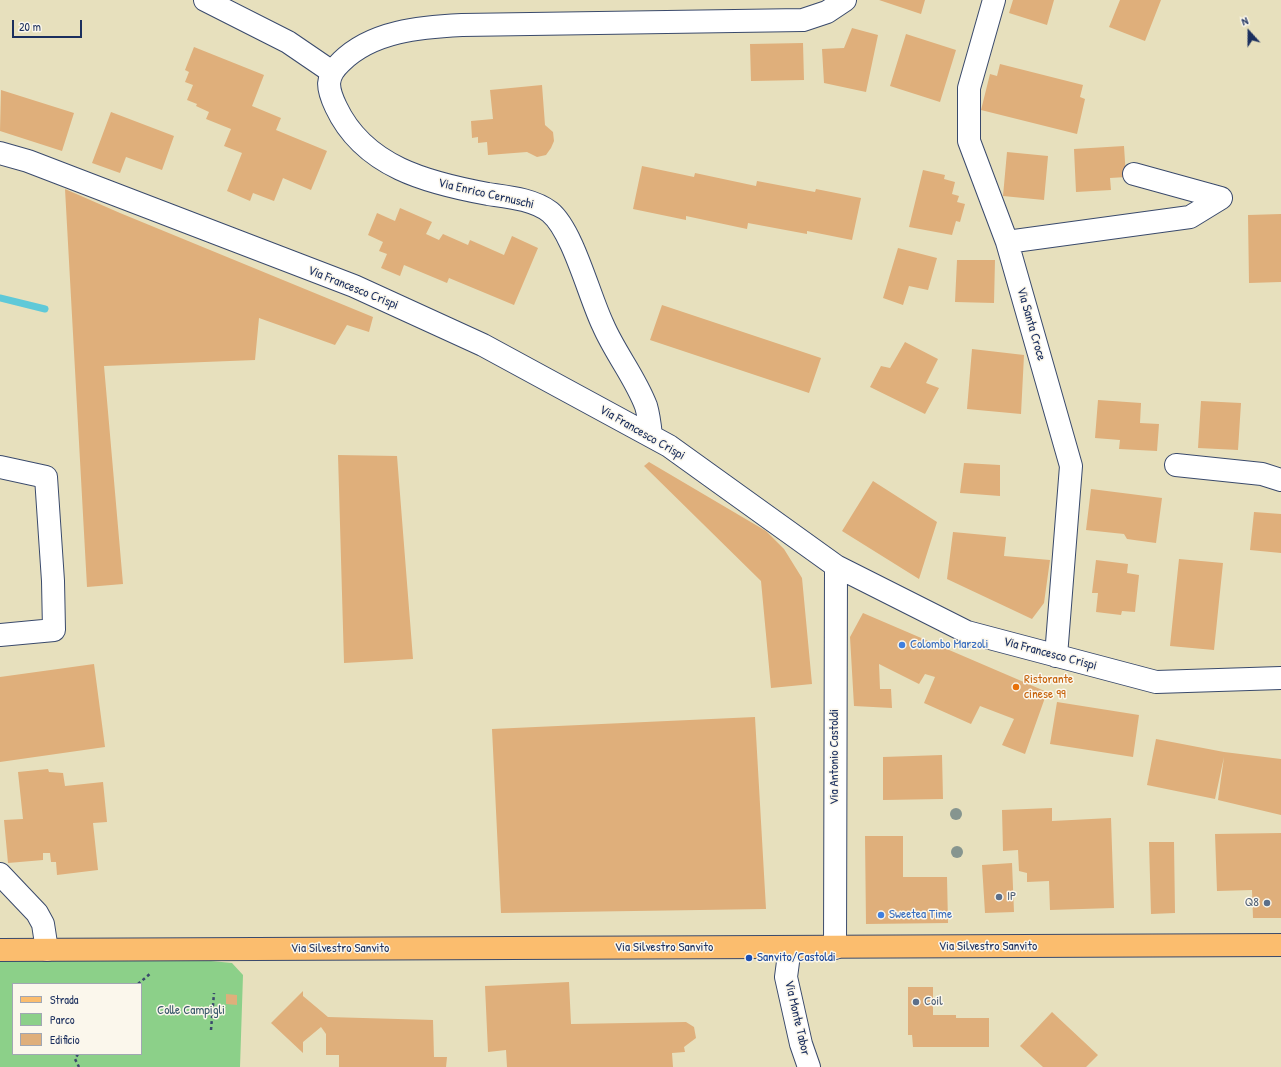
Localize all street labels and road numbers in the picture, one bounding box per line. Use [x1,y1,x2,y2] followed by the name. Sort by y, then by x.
[437,175,535,213] street label: Via Enrico Cernuschi
[305,263,401,313] street label: Via Francesco Crispi
[1013,286,1049,362] street label: Via Santa Croce
[596,402,688,464] street label: Via Francesco Crispi
[1002,634,1098,674] street label: Via Francesco Crispi
[827,709,843,805] street label: Via Antonio Castoldi
[939,939,1037,955] street label: Via Silvestro Sanvito
[615,940,713,956] street label: Via Silvestro Sanvito
[291,941,389,957] street label: Via Silvestro Sanvito
[781,979,813,1057] street label: Via Monte Tabor

